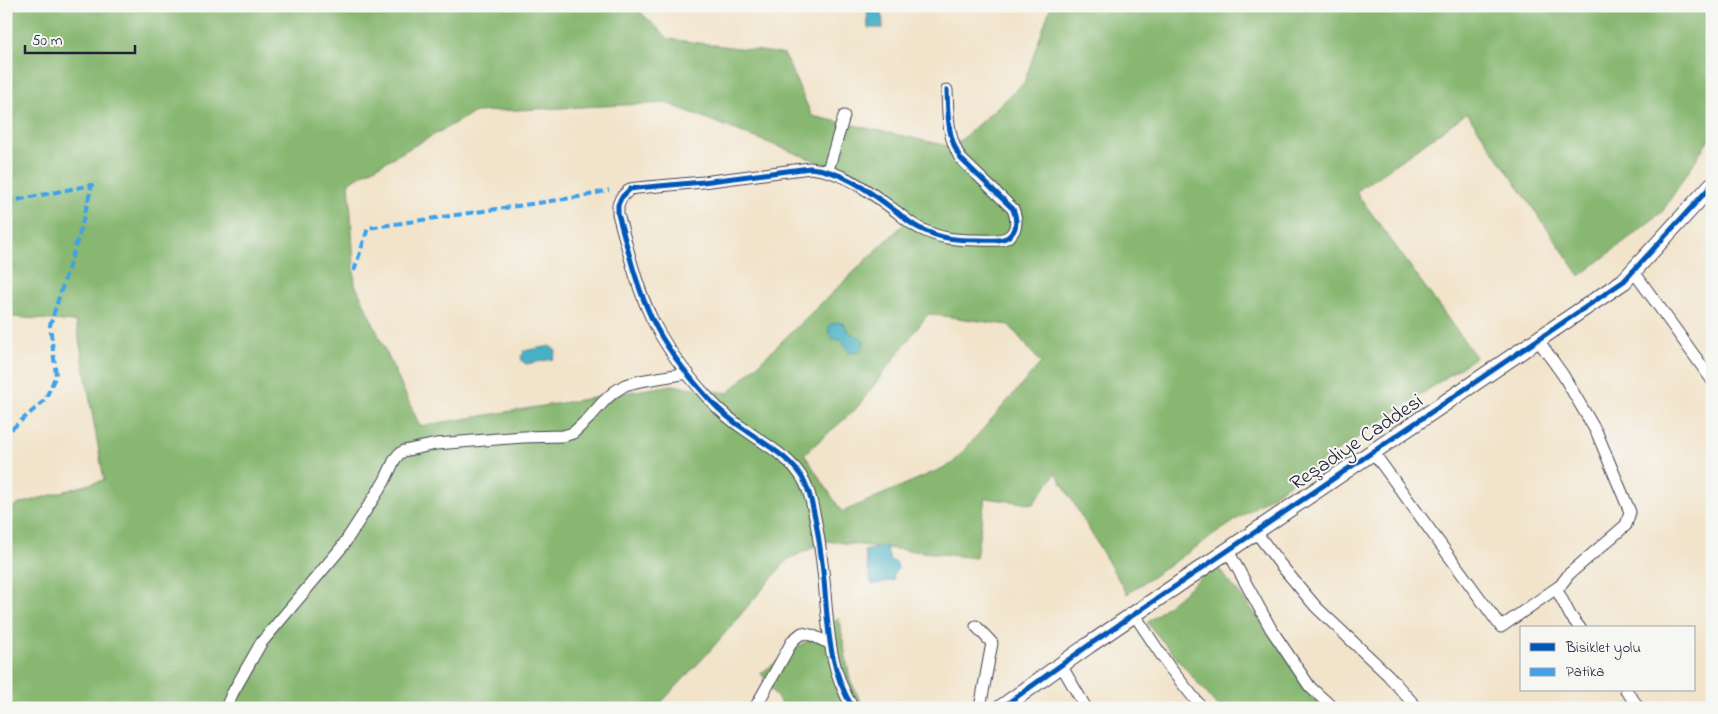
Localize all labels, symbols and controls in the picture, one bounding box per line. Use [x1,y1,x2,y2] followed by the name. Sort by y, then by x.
[25,22,135,54] scale bar
[32,30,63,52] text: 50 m
[1284,387,1431,501] street label: Reşadiye Caddesi
[1520,626,1696,692] legend
[1565,637,1641,660] text: Bisiklet yolu
[1566,661,1604,683] text: Patika

